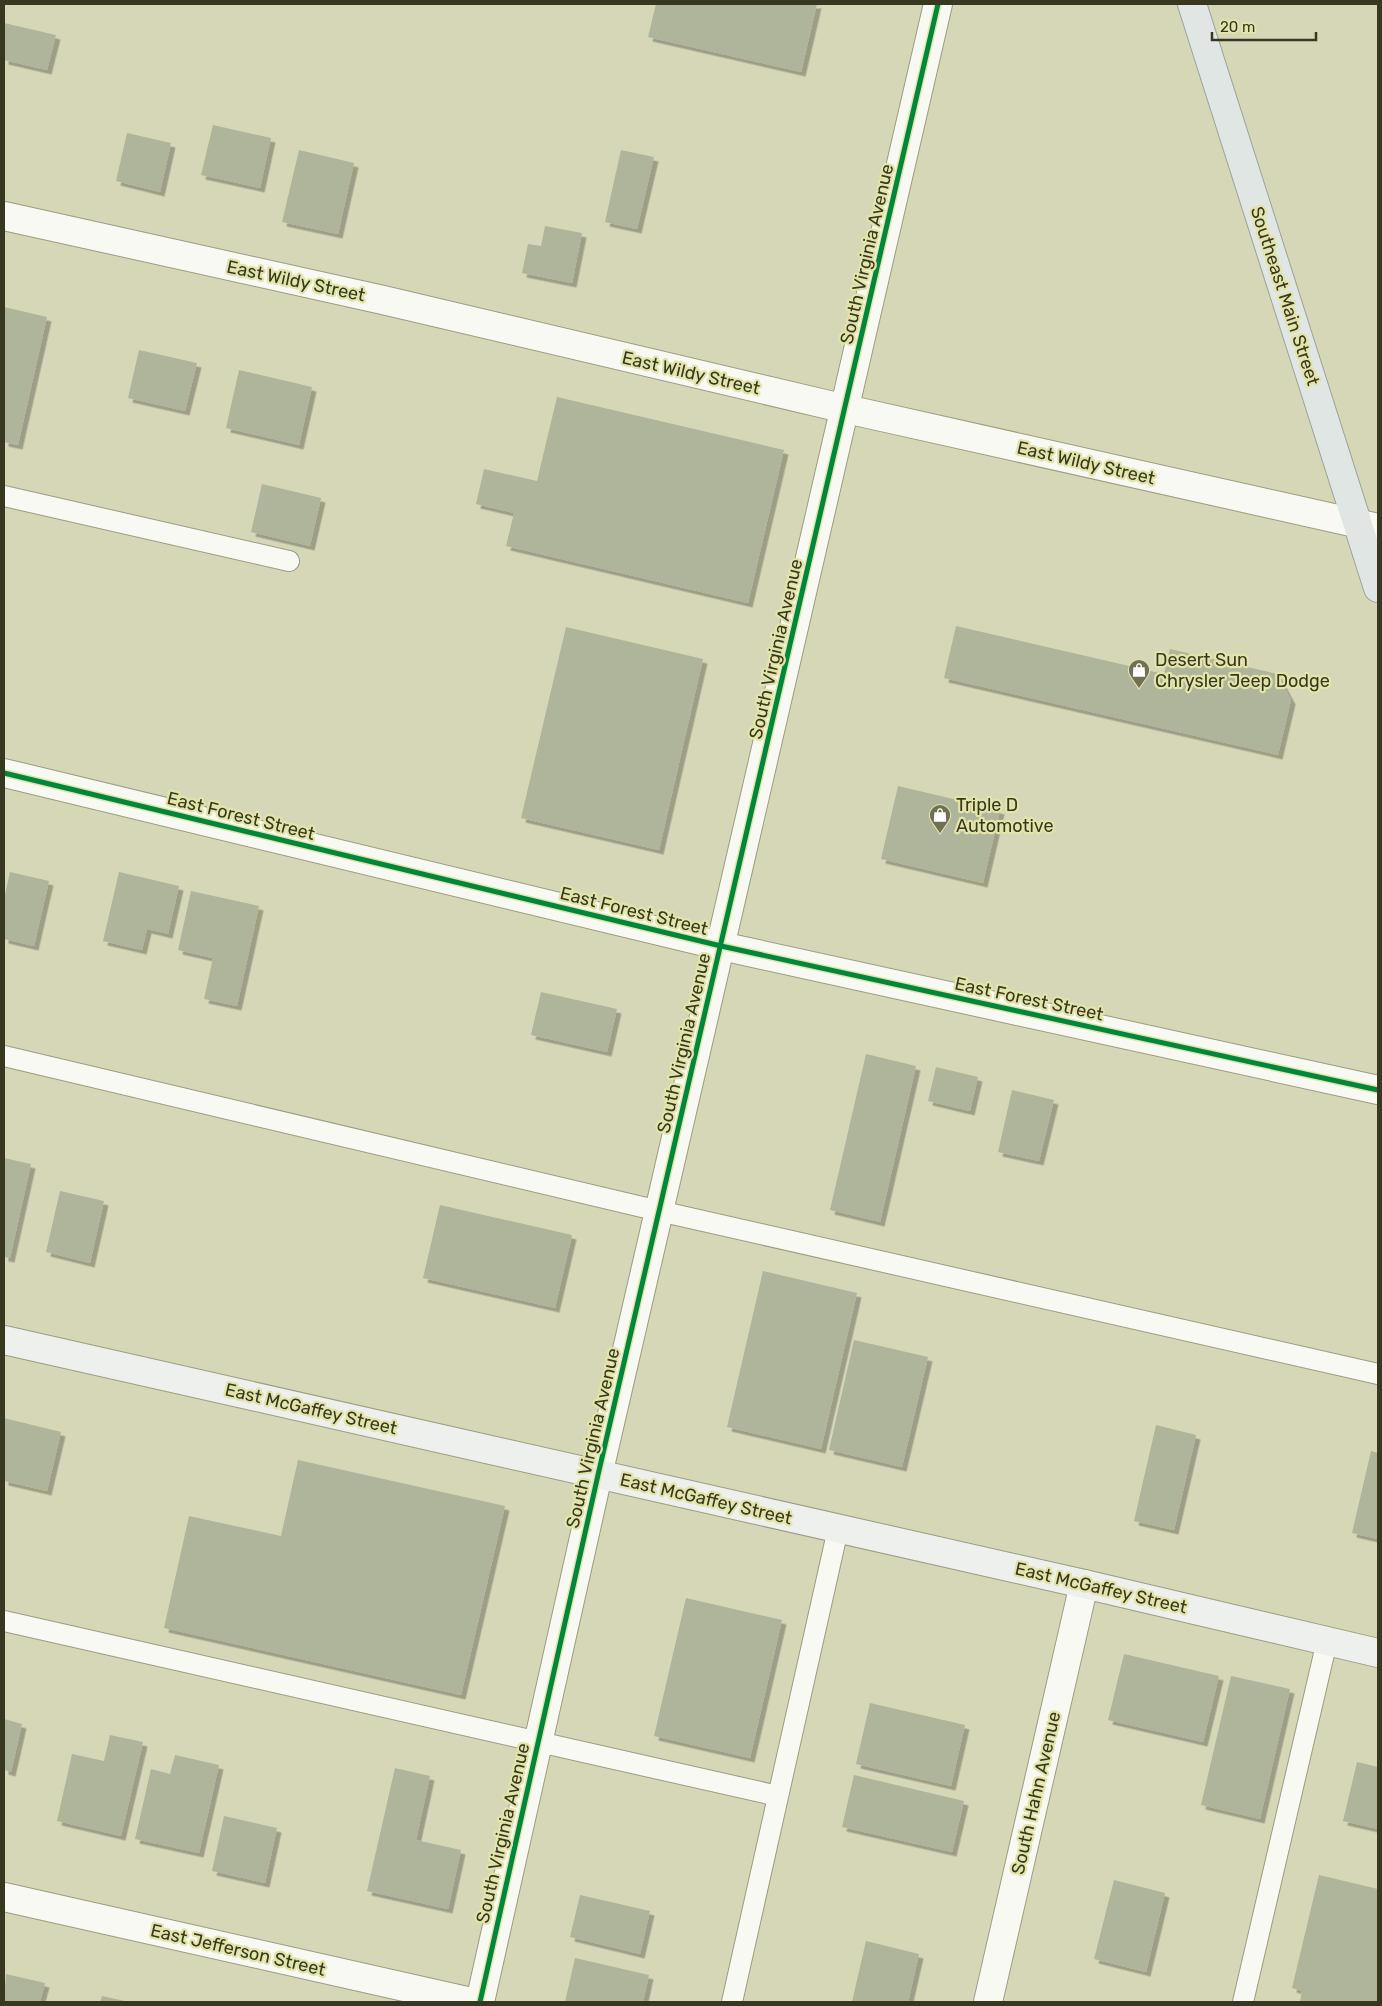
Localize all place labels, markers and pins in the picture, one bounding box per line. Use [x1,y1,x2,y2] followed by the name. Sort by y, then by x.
[1155,649,1330,692] place label: Desert Sun Chrysler Jeep Dodge
[1127,658,1151,689] shop icon: Desert Sun Chrysler Jeep Dodge
[956,794,1054,837] place label: Triple D Automotive
[928,803,952,834] shop icon: Triple D Automotive

